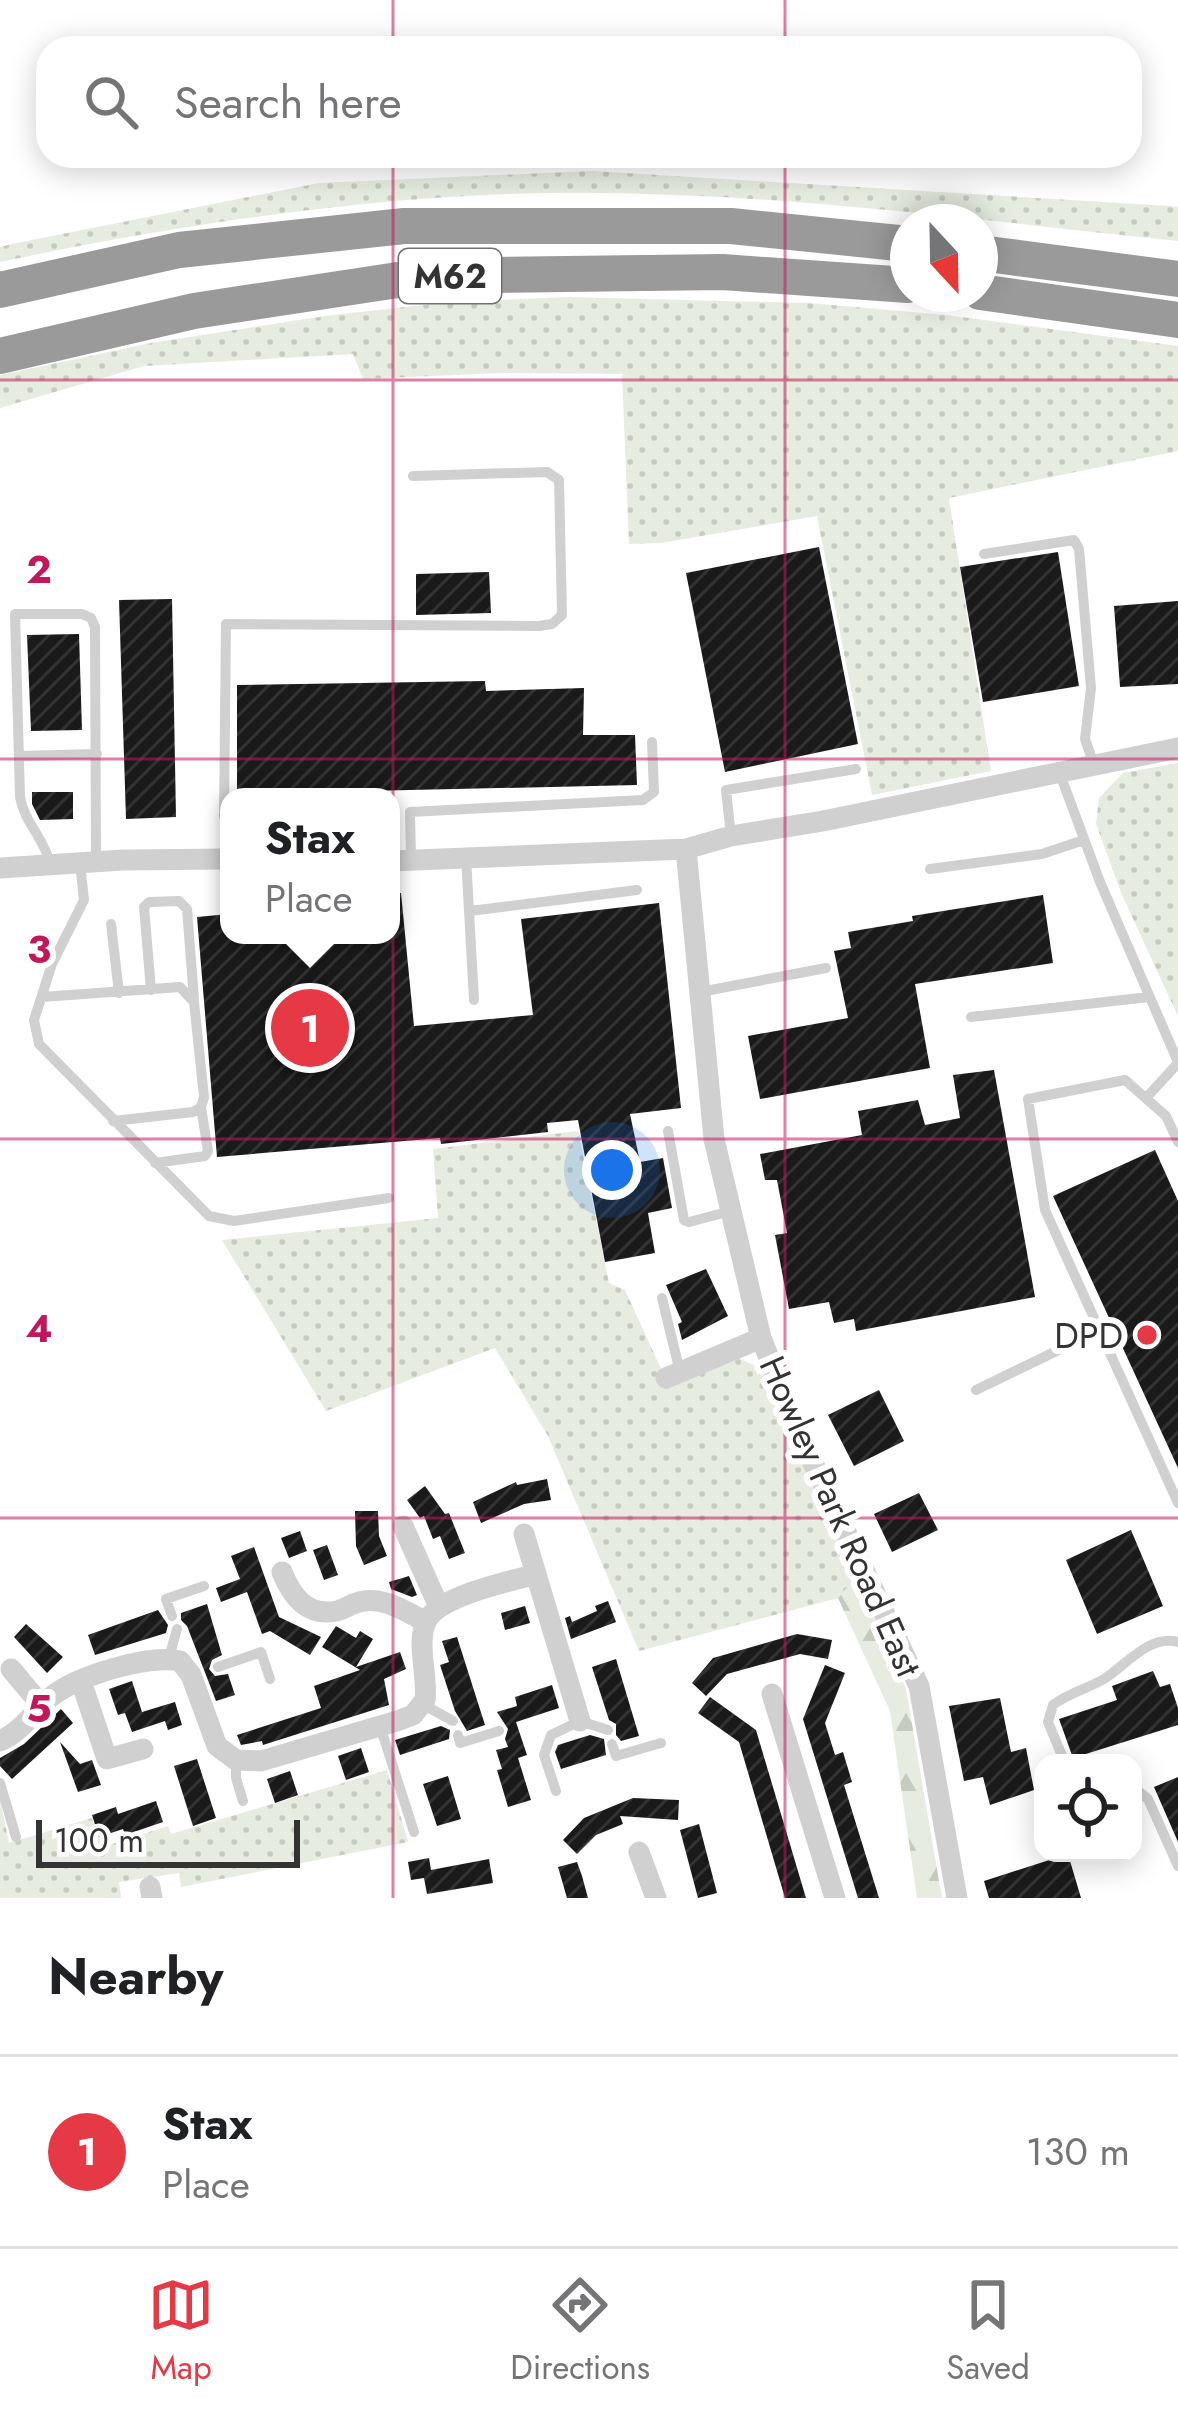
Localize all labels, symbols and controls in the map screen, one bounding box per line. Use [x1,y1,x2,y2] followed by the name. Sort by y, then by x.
[36,36,1142,168] search box
[78,69,144,135] icon: search
[174,70,402,135] text: Search here
[890,204,998,312] north arrow
[399,249,501,303] road number: M62
[26,541,52,598] text: 2
[220,788,400,944] popup
[265,805,355,870] text: Stax
[265,870,353,927] text: Place
[27,921,51,978] text: 3
[271,983,349,1073] pin: 1
[582,1140,642,1200] your location
[25,1300,53,1357] text: 4
[1054,1309,1123,1361] place label: DPD
[1134,1322,1160,1348] marker: DPD
[747,1347,935,1685] street label: Howley Park Road East
[26,1680,52,1737] text: 5
[1034,1754,1142,1862] map controls
[1034,1754,1142,1862] button: locate
[36,1814,300,1867] scale bar
[54,1817,144,1864] text: 100 m
[48,1939,223,2013] text: Nearby
[162,2091,253,2156] text: Stax
[77,2123,97,2180] text: 1
[1026,2123,1130,2180] text: 130 m
[162,2156,250,2213] text: Place
[148,2272,214,2391] tab: Map
[510,2272,650,2391] tab: Directions
[946,2272,1030,2391] tab: Saved

